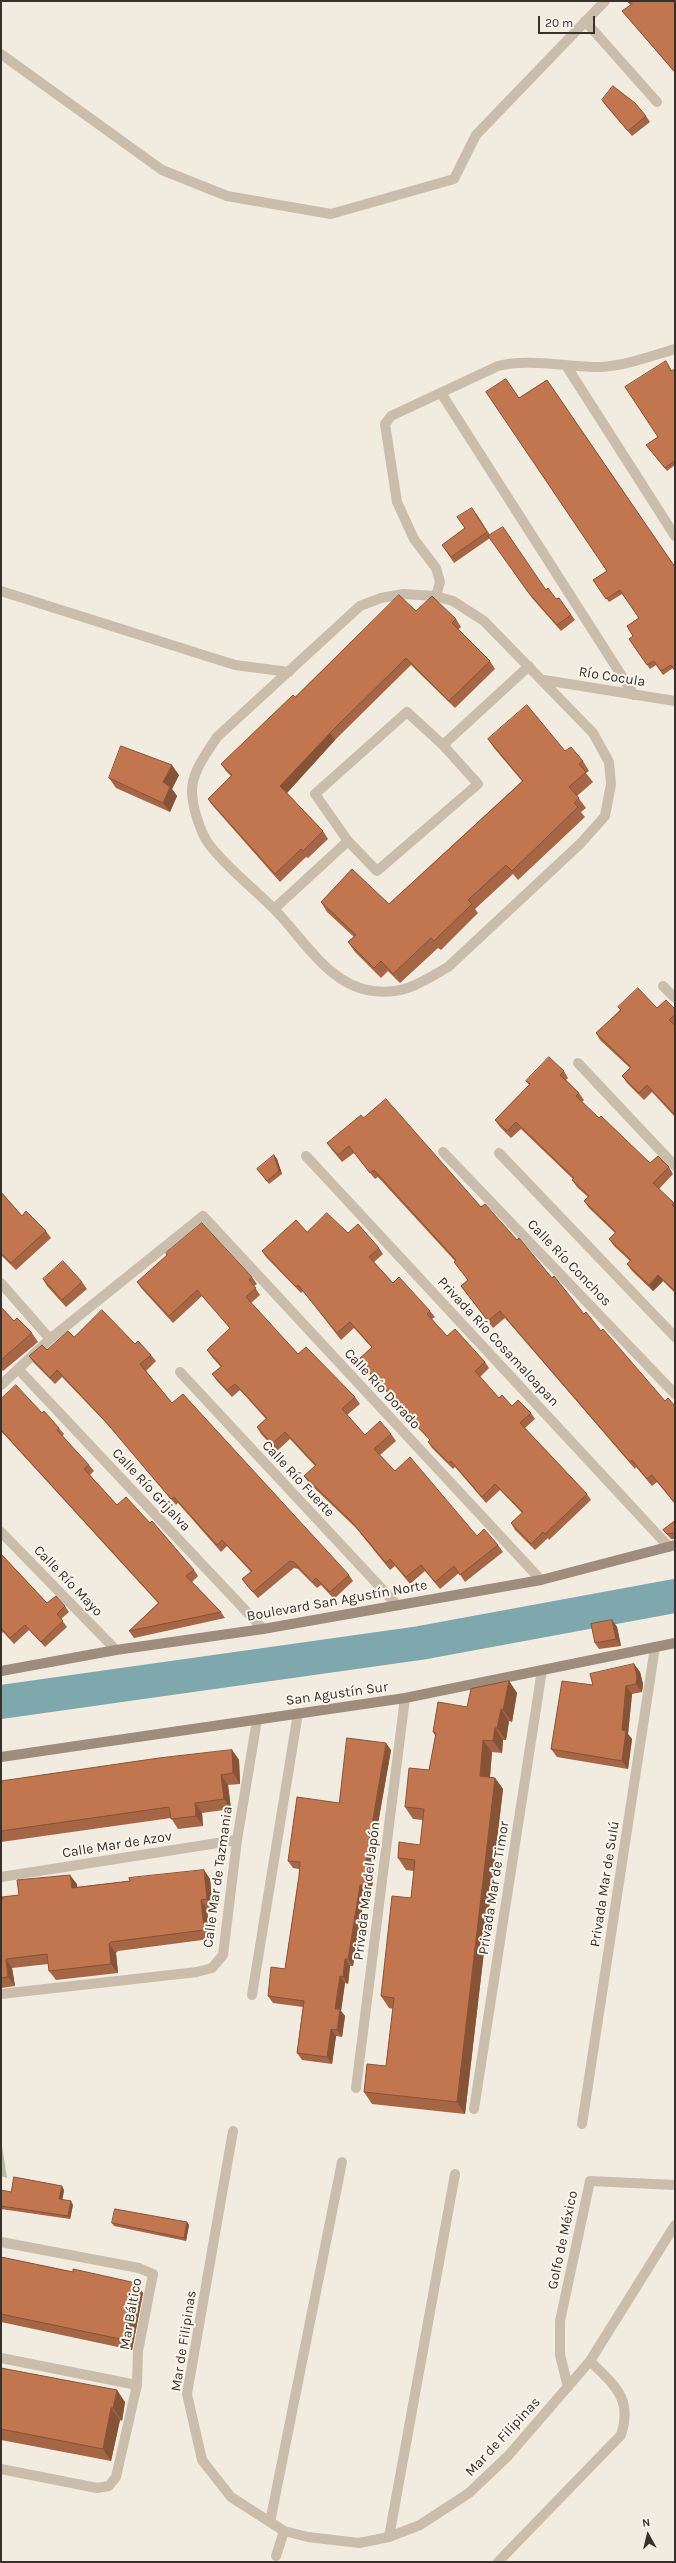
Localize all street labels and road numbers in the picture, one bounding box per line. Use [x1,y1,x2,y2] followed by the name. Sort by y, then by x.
[577,663,647,691] street label: Río Cocula
[523,1216,615,1310] street label: Calle Río Conchos
[434,1274,562,1410] street label: Privada Río Cosamaloapan
[340,1345,424,1433] street label: Calle Río Dorado
[258,1437,338,1521] street label: Calle Río Fuerte
[108,1445,194,1535] street label: Calle Río Grijalva
[30,1542,106,1620] street label: Calle Río Mayo
[245,1577,429,1625] street label: Boulevard San Agustín Norte
[285,1679,389,1709] street label: San Agustín Sur
[200,1805,236,1949] street label: Calle Mar de Tazmania
[475,1820,513,1956] street label: Privada Mar de Timor
[587,1820,623,1948] street label: Privada Mar de Sulú
[350,1821,384,1961] street label: Privada Mar del Japón
[61,1828,173,1862] street label: Calle Mar de Azov
[544,2189,582,2291] street label: Golfo de México
[116,2277,146,2351] street label: Mar Báltico
[168,2289,200,2393] street label: Mar de Filipinas
[462,2394,544,2480] street label: Mar de Filipinas

